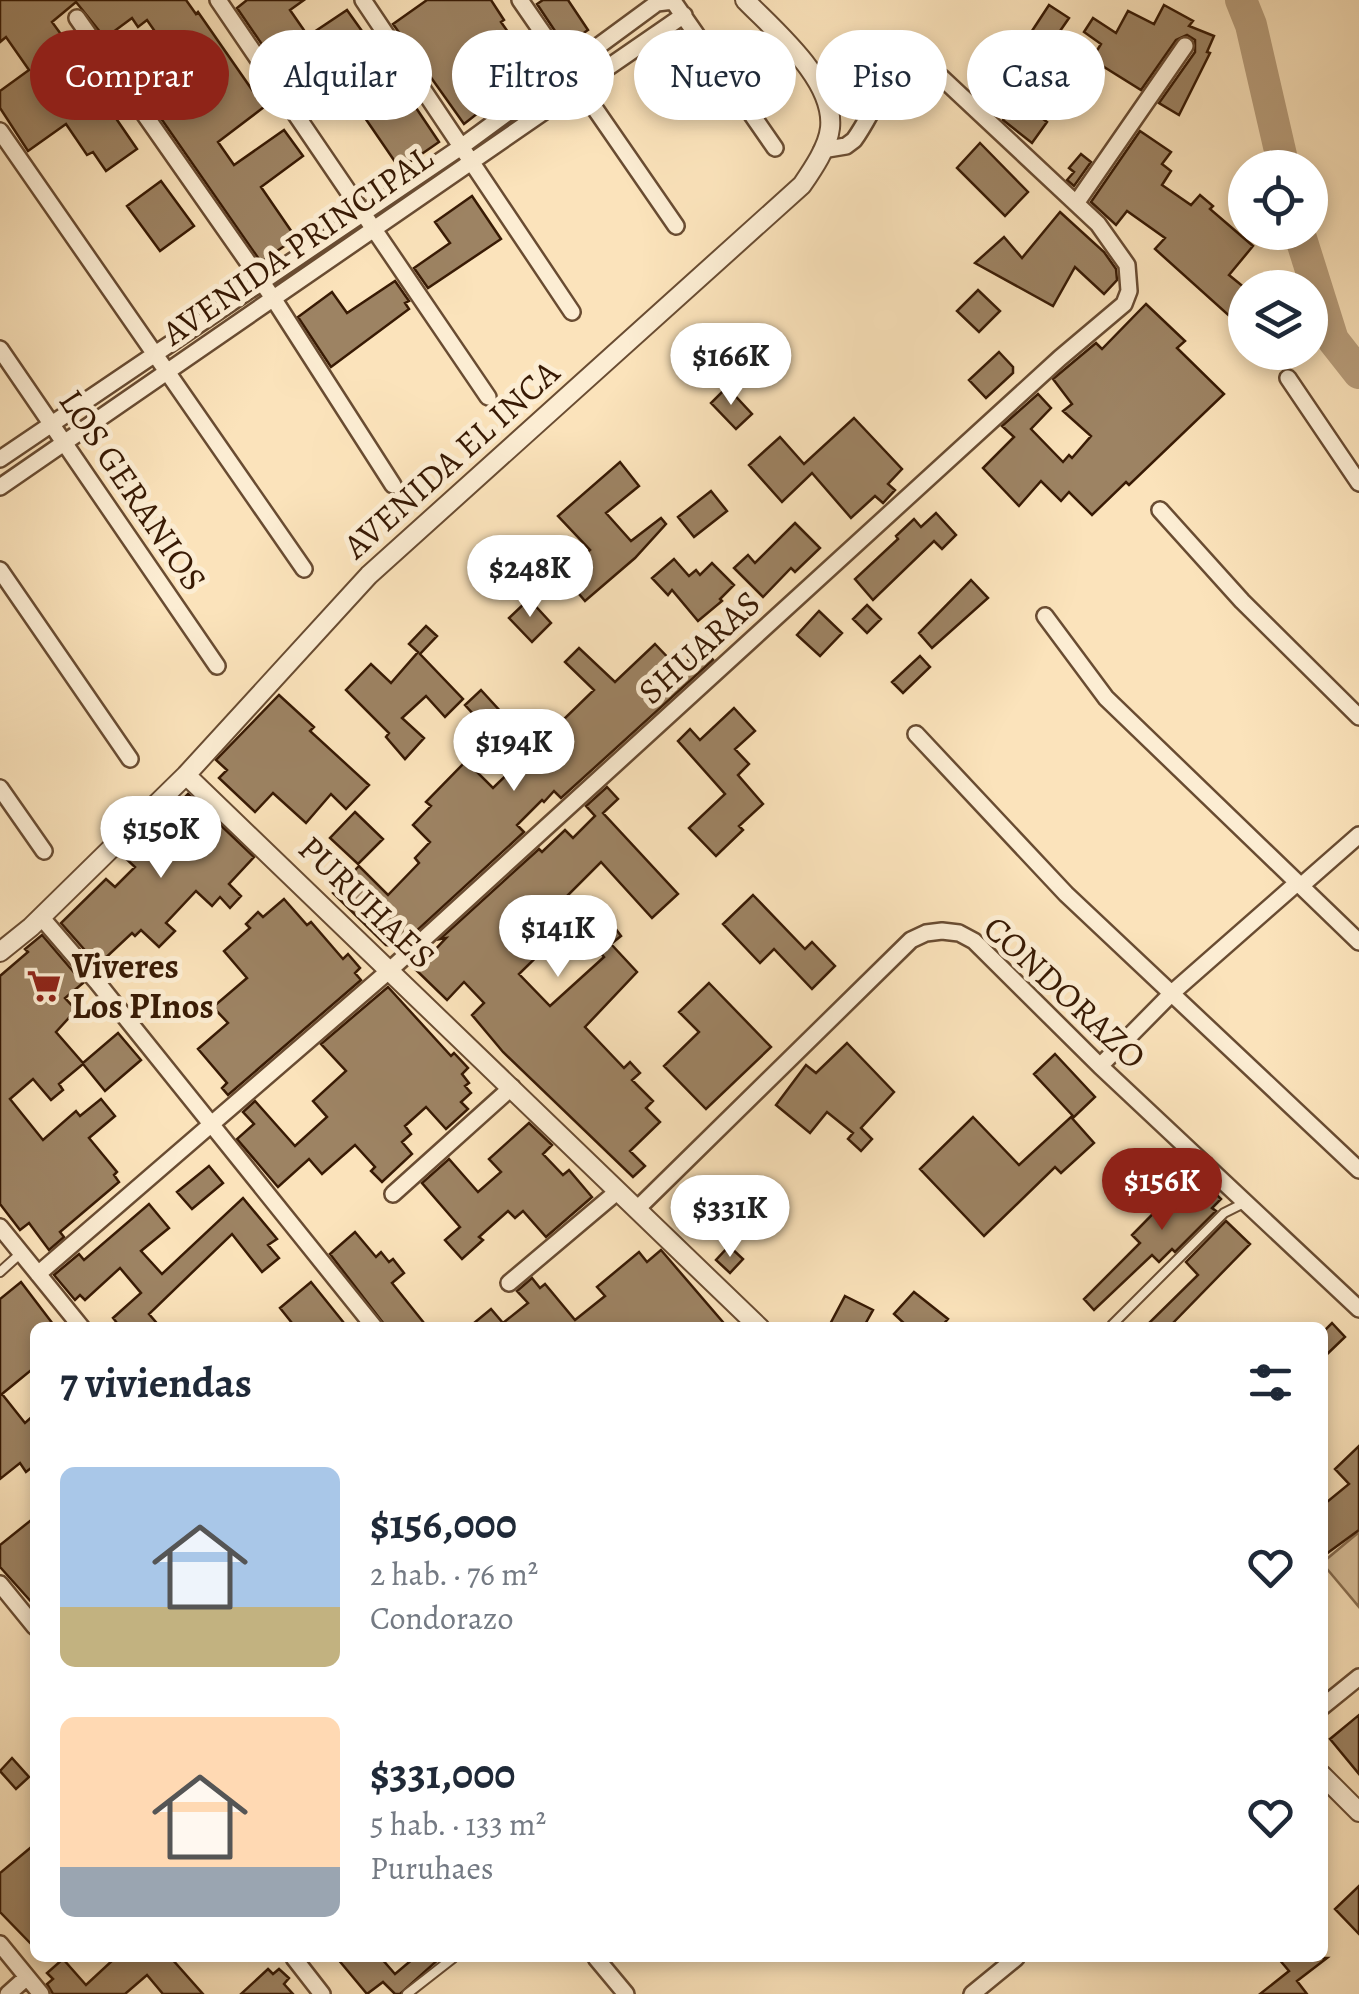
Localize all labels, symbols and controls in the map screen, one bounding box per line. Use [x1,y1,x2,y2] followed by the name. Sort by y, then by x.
[30,30,229,120] chip: Comprar
[249,30,432,120] chip: Alquilar
[452,30,614,120] chip: Filtros
[634,30,796,120] chip: Nuevo
[816,30,947,120] chip: Piso
[967,30,1105,120] chip: Casa
[151,133,442,357] street label: AVENIDA PRINCIPAL
[1228,150,1328,370] map controls
[1228,150,1328,250] button: locate
[1228,270,1328,370] button: layers
[661,323,801,408] pin: $166K
[692,333,770,377] text: $166K
[332,348,570,570] street label: AVENIDA EL INCA
[48,380,218,600] street label: LOS GERANIOS
[460,535,600,620] pin: $248K
[489,545,571,589] text: $248K
[627,579,771,715] street label: SHUARAS
[444,709,584,794] pin: $194K
[475,719,553,763] text: $194K
[91,796,231,881] pin: $150K
[122,806,200,850] text: $150K
[288,825,446,979] street label: PURUHAES
[488,895,628,980] pin: $141K
[973,904,1157,1080] street label: CONDORAZO
[521,905,595,949] text: $141K
[71,942,214,1030] place label: Viveres Los PInos
[25,967,63,1005] supermarket icon: Viveres Los PInos
[1092,1148,1232,1233] pin: $156K
[1124,1158,1200,1202] text: $156K
[660,1175,800,1260] pin: $331K
[693,1185,767,1229] text: $331K
[60,1354,252,1411] text: 7 viviendas
[1243,1355,1298,1410] icon: filters
[370,1495,517,1552] text: $156,000
[140,1507,260,1627] icon: home
[1243,1540,1298,1595] icon: heart
[370,1552,538,1596] text: 2 hab. · 76 m²
[370,1596,514,1640] text: Condorazo
[370,1745,515,1802] text: $331,000
[140,1757,260,1877] icon: home
[1243,1790,1298,1845] icon: heart
[370,1802,546,1846] text: 5 hab. · 133 m²
[370,1846,494,1890] text: Puruhaes

